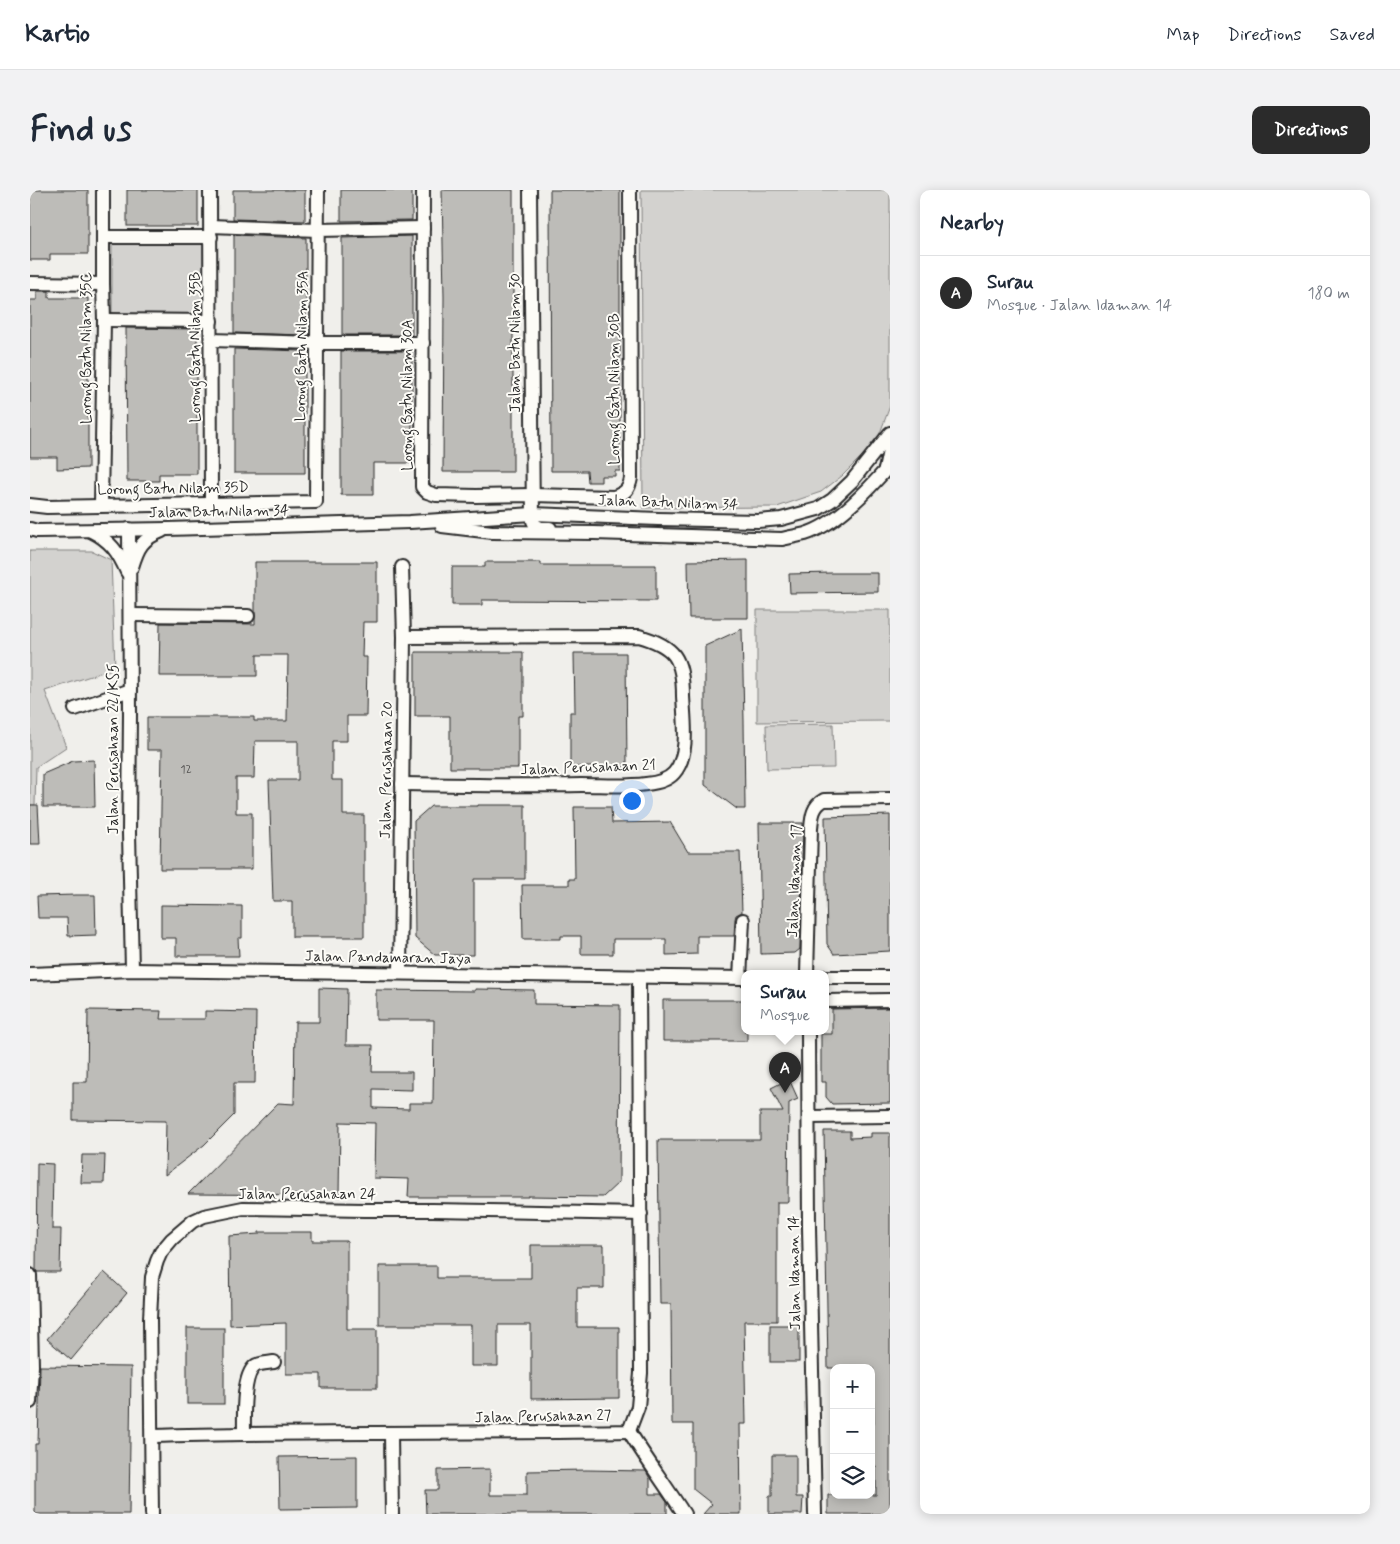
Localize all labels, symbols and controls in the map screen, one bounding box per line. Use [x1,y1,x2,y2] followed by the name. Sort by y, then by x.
[25,19,90,50] text: Kartio
[1167,23,1200,47] text: Map
[1228,23,1302,47] text: Directions
[1330,23,1375,47] text: Saved
[1252,106,1370,154] button: Directions
[30,107,132,153] text: Find us
[940,209,1004,237] text: Nearby
[291,270,314,422] street label: Lorong Batu Nilam 35A
[987,270,1034,295] text: Surau
[77,272,98,424] street label: Lorong Batu Nilam 35C
[186,272,207,422] street label: Lorong Batu Nilam 35B
[506,273,526,413] street label: Jalan Batu Nilam 30
[951,283,961,304] text: A
[1307,283,1350,304] text: 180 m
[987,295,1172,316] text: Mosque · Jalan Idaman 14
[605,313,626,465] street label: Lorong Batu Nilam 30B
[398,319,419,471] street label: Lorong Batu Nilam 30A
[97,478,249,501] street label: Lorong Batu Nilam 35D
[598,491,738,515] street label: Jalan Batu Nilam 34
[149,501,289,523] street label: Jalan Batu Nilam 34
[104,664,124,834] street label: Jalan Perusahaan 22/KS5
[376,701,398,839] street label: Jalan Perusahaan 20
[520,756,656,780] street label: Jalan Perusahaan 21
[180,762,192,778] house number: 12
[619,788,645,814] your location
[783,824,807,938] street label: Jalan Idaman 17
[305,947,471,969] street label: Jalan Pandamaran Jaya
[741,970,829,1035] popup
[760,980,807,1005] text: Surau
[760,1005,810,1026] text: Mosque
[769,1052,801,1093] pin: A
[238,1185,376,1205] street label: Jalan Perusahaan 24
[784,1215,806,1331] street label: Jalan Idaman 14
[830,1364,875,1499] map controls
[830,1364,875,1409] button: +
[475,1406,612,1428] street label: Jalan Perusahaan 27
[830,1409,875,1454] button: −
[830,1454,875,1499] button: layers

